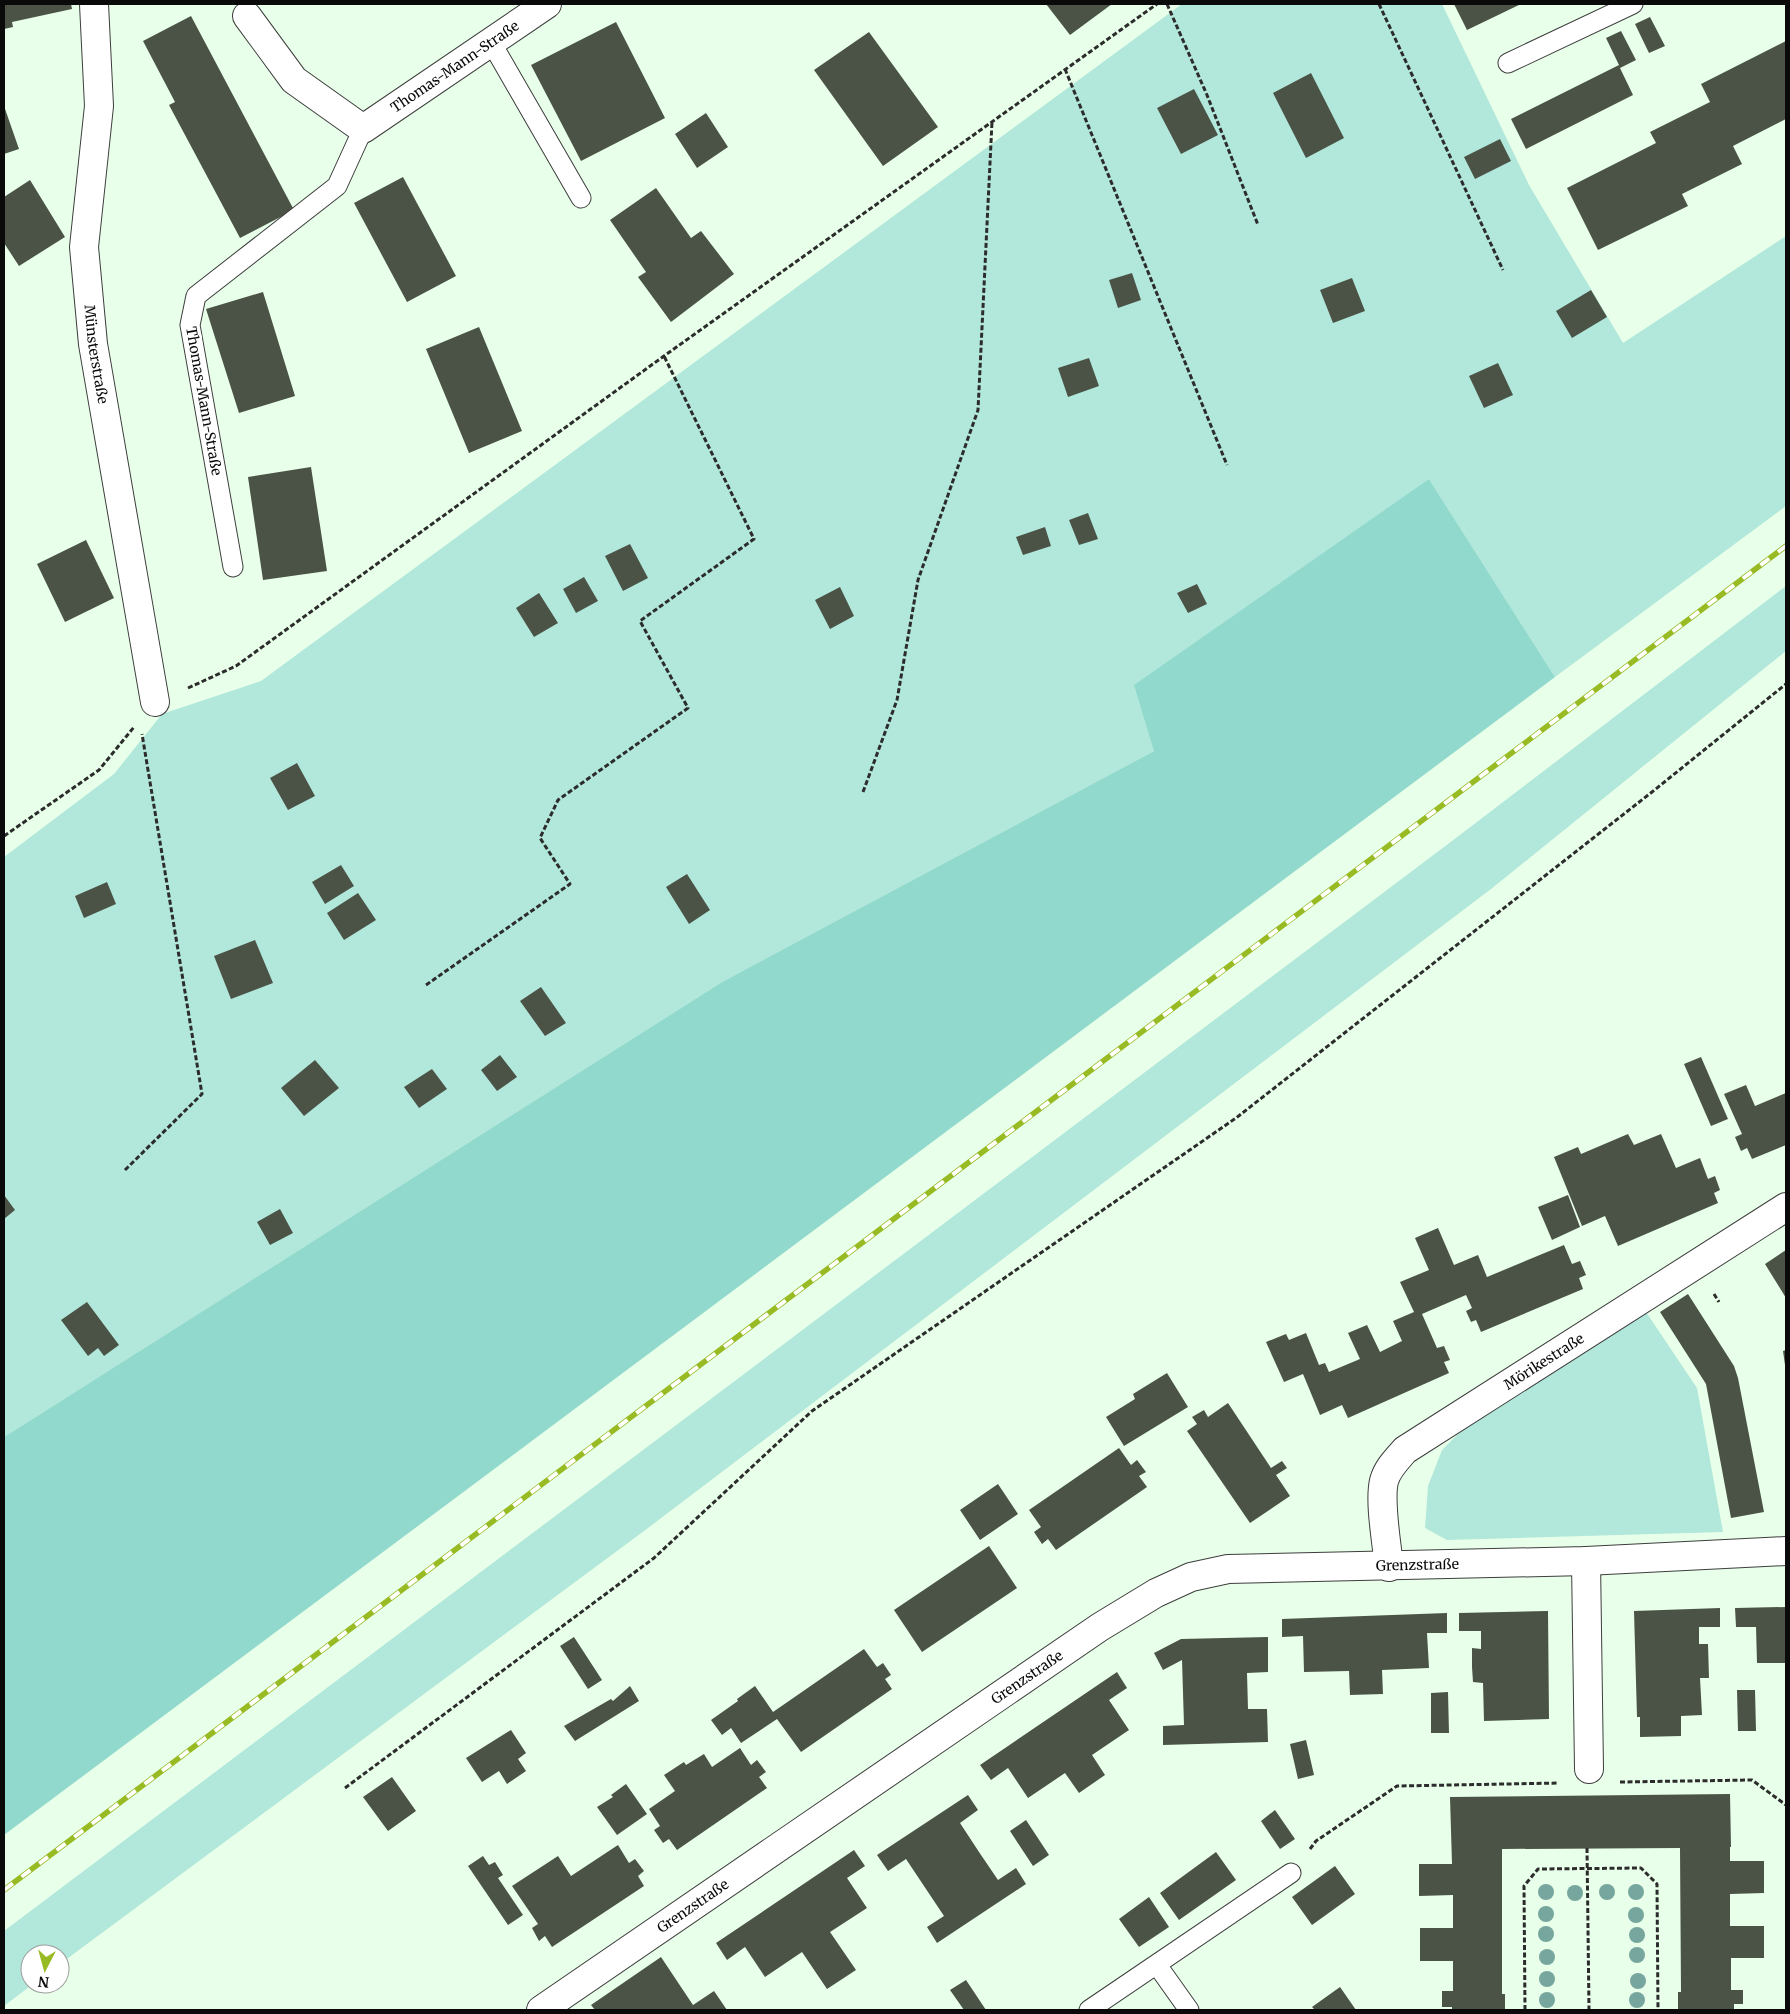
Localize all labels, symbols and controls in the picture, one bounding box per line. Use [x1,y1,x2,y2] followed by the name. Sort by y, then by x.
[387,17,522,117] street label: Thomas-Mann-Straße
[80,304,112,405] street label: Münsterstraße
[182,325,226,477] street label: Thomas-Mann-Straße
[1501,1329,1587,1394] street label: Mörikestraße
[1376,1555,1459,1575] street label: Grenzstraße
[988,1646,1066,1708] street label: Grenzstraße
[653,1875,732,1937] street label: Grenzstraße
[20,1944,70,1994] north arrow
[37,1972,50,1991] text: N

